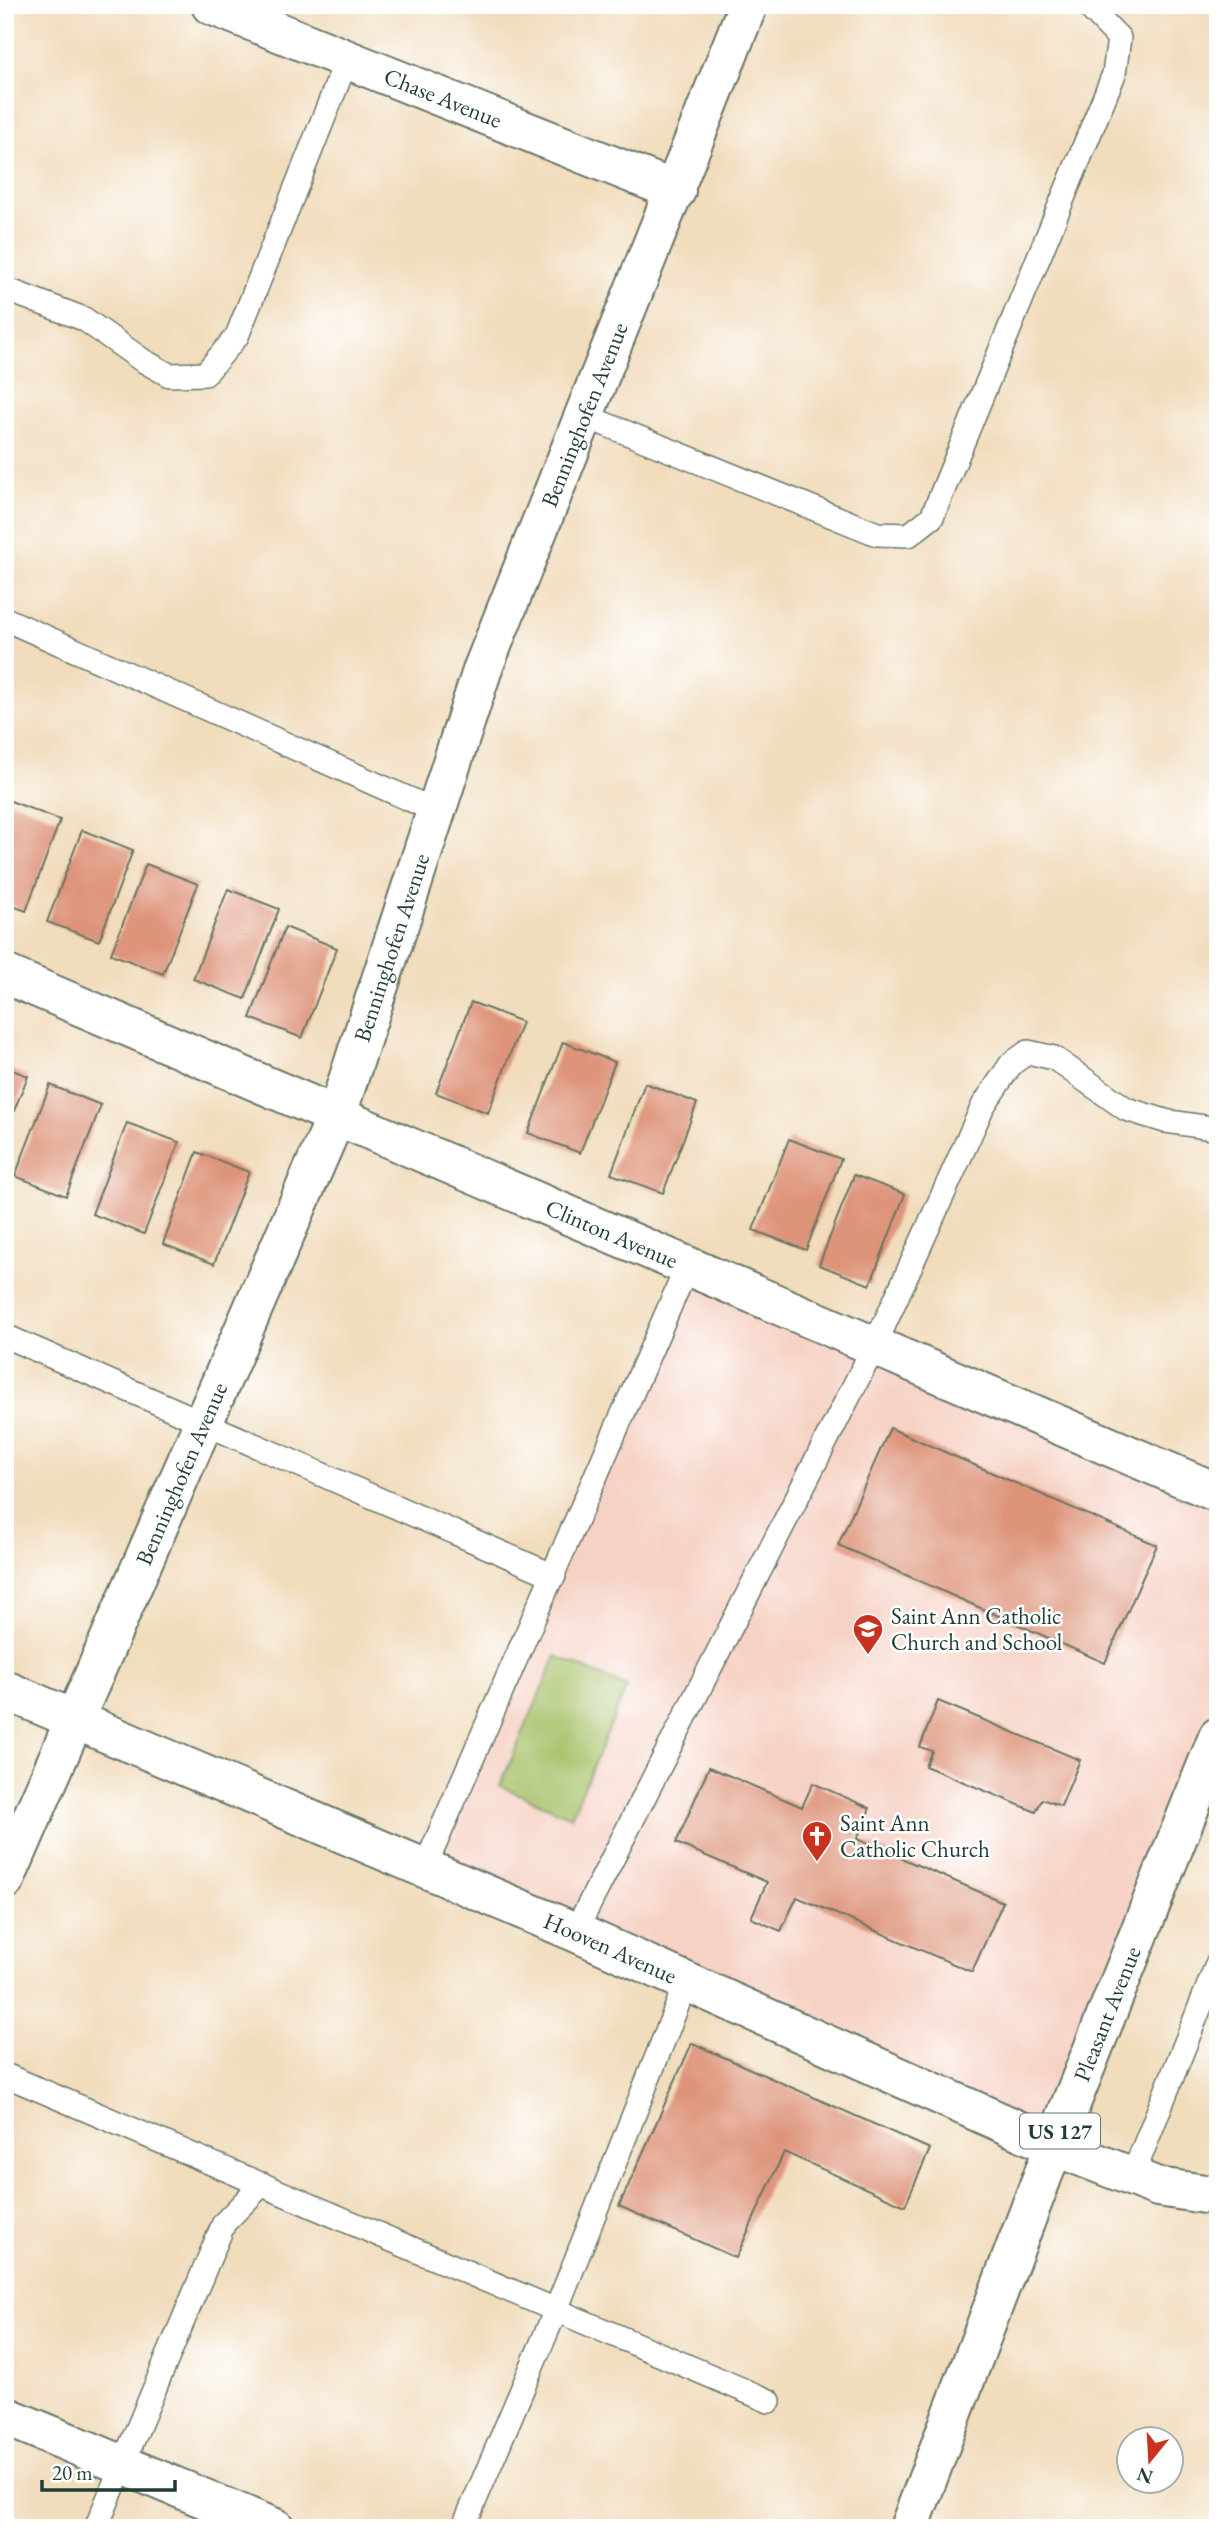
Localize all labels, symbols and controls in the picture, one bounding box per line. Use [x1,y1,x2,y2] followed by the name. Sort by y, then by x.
[380,61,506,135] street label: Chase Avenue
[534,318,635,511] street label: Benninghofen Avenue
[347,850,436,1046] street label: Benninghofen Avenue
[541,1192,683,1275] street label: Clinton Avenue
[128,1378,234,1570] street label: Benninghofen Avenue
[891,1601,1063,1657] place label: Saint Ann Catholic Church and School
[851,1612,885,1656] school or university icon: Saint Ann Catholic Church and School
[840,1808,990,1864] place label: Saint Ann Catholic Church
[800,1819,834,1863] church icon: Saint Ann Catholic Church
[539,1906,682,1991] street label: Hooven Avenue
[1066,1942,1148,2086] street label: Pleasant Avenue
[1020,2114,1100,2148] road number: US 127
[1114,2424,1184,2494] north arrow
[42,2449,175,2493] scale bar
[52,2459,93,2486] text: 20 m
[1133,2461,1156,2490] text: N

